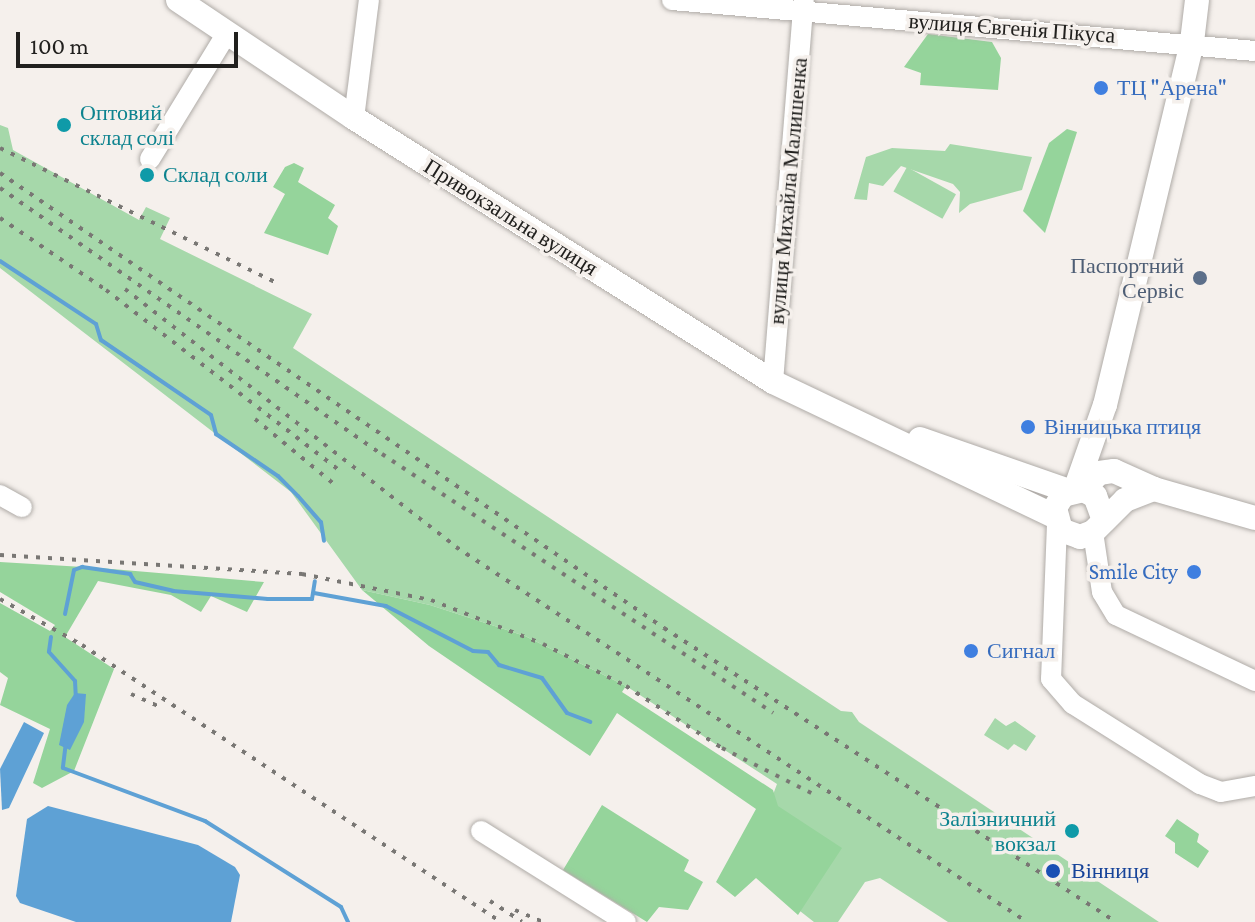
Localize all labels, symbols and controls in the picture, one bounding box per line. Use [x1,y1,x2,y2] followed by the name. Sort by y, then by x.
[908,8,1116,48] street label: вулиця Євгенія Пікуса
[20,16,242,66] scale bar
[30,32,89,59] text: 100 m
[763,56,813,326] street label: вулиця Михайла Малишенка
[1117,75,1227,101] place label: ТЦ "Арена"
[1092,79,1110,97] marker: ТЦ "Арена"
[80,99,174,150] place label: Оптовий склад солі
[55,116,73,134] marker: Оптовий склад солі
[419,153,603,281] street label: Привокзальна вулиця
[163,162,268,188] place label: Склад соли
[138,166,156,184] marker: Склад соли
[1070,252,1184,304] place label: Паспортний Сервіс
[1191,269,1209,287] marker: Паспортний Сервіс
[1044,414,1201,440] place label: Вінницька птиця
[1019,418,1037,436] marker: Вінницька птиця
[1089,559,1178,585] place label: Smile City
[1185,563,1203,581] marker: Smile City
[987,638,1055,664] place label: Сигнал
[962,642,980,660] marker: Сигнал
[939,805,1056,856] place label: Залізничний вокзал
[1063,822,1081,840] marker: Залізничний вокзал
[1071,858,1149,884] place label: Вінниця
[1042,860,1064,882] marker: Вінниця

